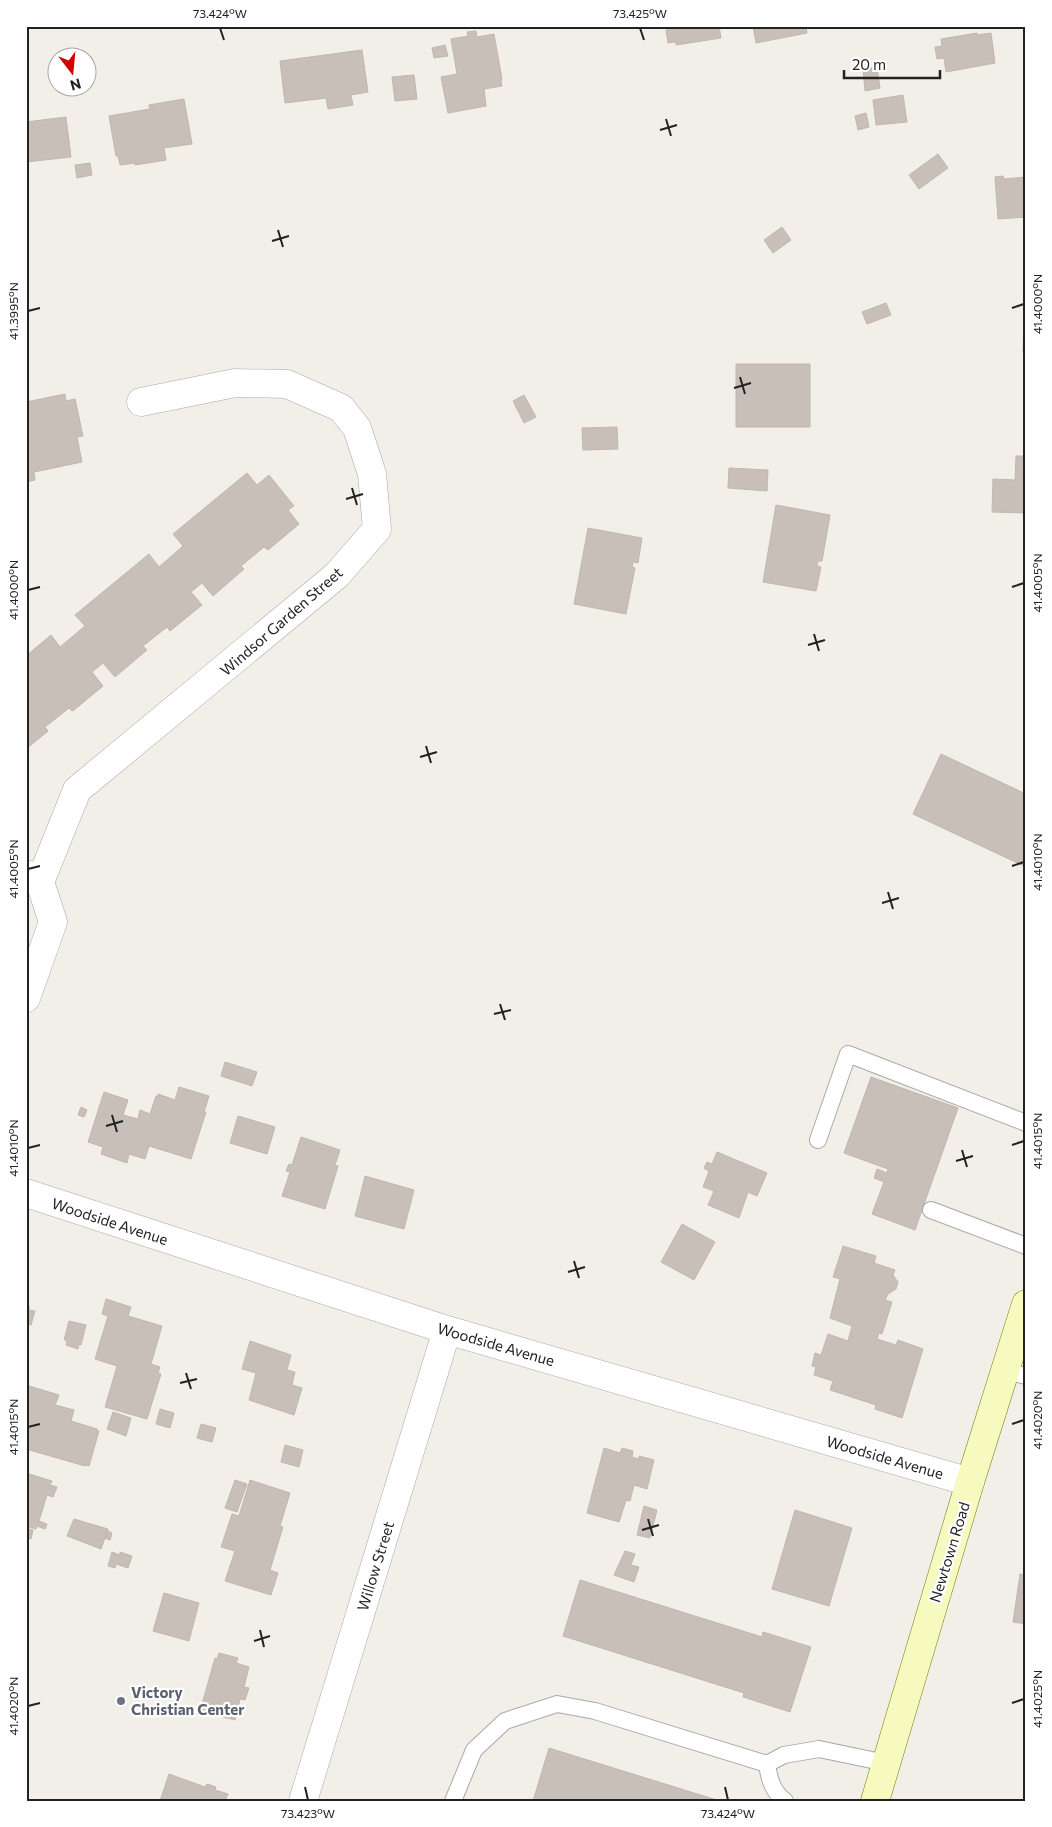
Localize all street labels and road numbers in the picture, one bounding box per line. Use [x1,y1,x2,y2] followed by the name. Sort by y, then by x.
[216,563,346,679] street label: Windsor Garden Street
[50,1194,170,1248] street label: Woodside Avenue
[435,1319,557,1369] street label: Woodside Avenue
[824,1432,946,1482] street label: Woodside Avenue
[925,1500,973,1604] street label: Newtown Road
[353,1519,397,1613] street label: Willow Street

